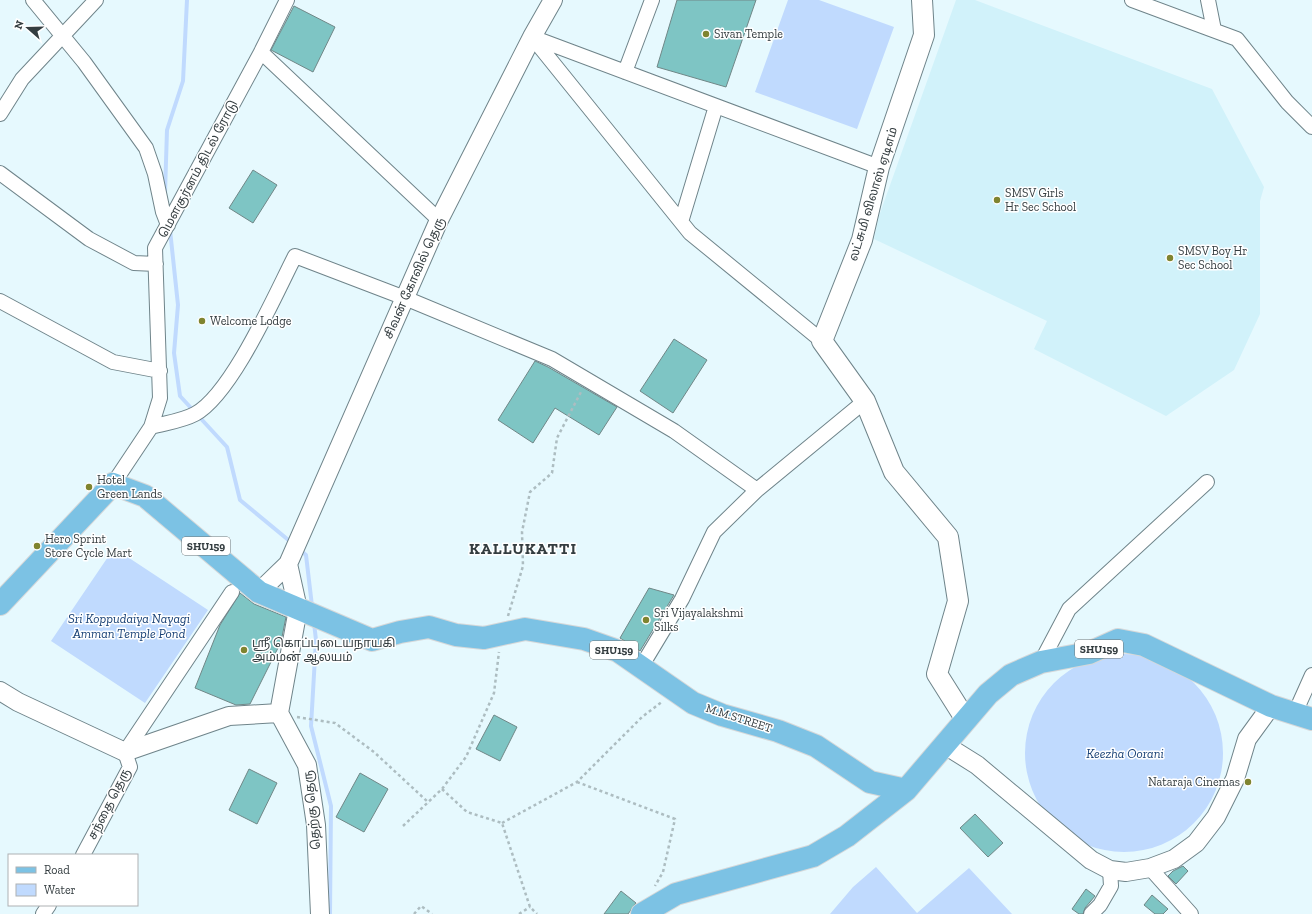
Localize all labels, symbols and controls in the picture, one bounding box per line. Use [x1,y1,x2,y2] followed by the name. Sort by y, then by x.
[8,8,48,48] north arrow
[12,18,27,31] text: N
[714,27,783,41] place label: Sivan Temple
[701,29,711,39] marker: Sivan Temple
[156,98,241,241] street label: மௌகுர்னம் திடல் ரோடு
[846,125,901,263] street label: லட்சுமி விலாஸ் ஏடிஎம்
[1005,186,1076,214] place label: SMSV Girls Hr Sec School
[992,195,1002,205] marker: SMSV Girls Hr Sec School
[381,215,448,341] street label: சிவன் கோவில் தெரு
[1178,244,1247,272] place label: SMSV Boy Hr Sec School
[1165,253,1175,263] marker: SMSV Boy Hr Sec School
[210,314,292,328] place label: Welcome Lodge
[197,316,207,326] marker: Welcome Lodge
[97,473,162,501] place label: Hotel Green Lands
[84,482,94,492] marker: Hotel Green Lands
[45,532,133,560] place label: Hero Sprint Store Cycle Mart
[182,537,230,555] road number: SHU159
[469,539,577,558] district label: KALLUKATTI
[32,541,42,551] marker: Hero Sprint Store Cycle Mart
[654,606,744,634] place label: Sri Vijayalakshmi Silks
[68,611,190,641] water label: Sri Koppudaiya Nayagi Amman Temple Pond
[641,615,651,625] marker: Sri Vijayalakshmi Silks
[252,636,396,665] place label: ஸ்ரீ கொப்புடையநாயகி அம்மன் ஆலயம்
[1075,640,1123,658] road number: SHU159
[590,641,638,659] road number: SHU159
[239,645,249,655] marker: ஸ்ரீ கொப்புடையநாயகி அம்மன் ஆலயம்
[704,701,775,735] street label: M.M.STREET
[1086,746,1164,761] water label: Keezha Oorani
[85,766,134,842] street label: சந்தை தெரு
[301,769,324,850] street label: தெற்கு தெரு
[1148,775,1240,790] place label: Nataraja Cinemas
[1243,777,1253,787] marker: Nataraja Cinemas
[8,854,138,906] legend
[44,863,70,877] text: Road
[44,883,76,897] text: Water

